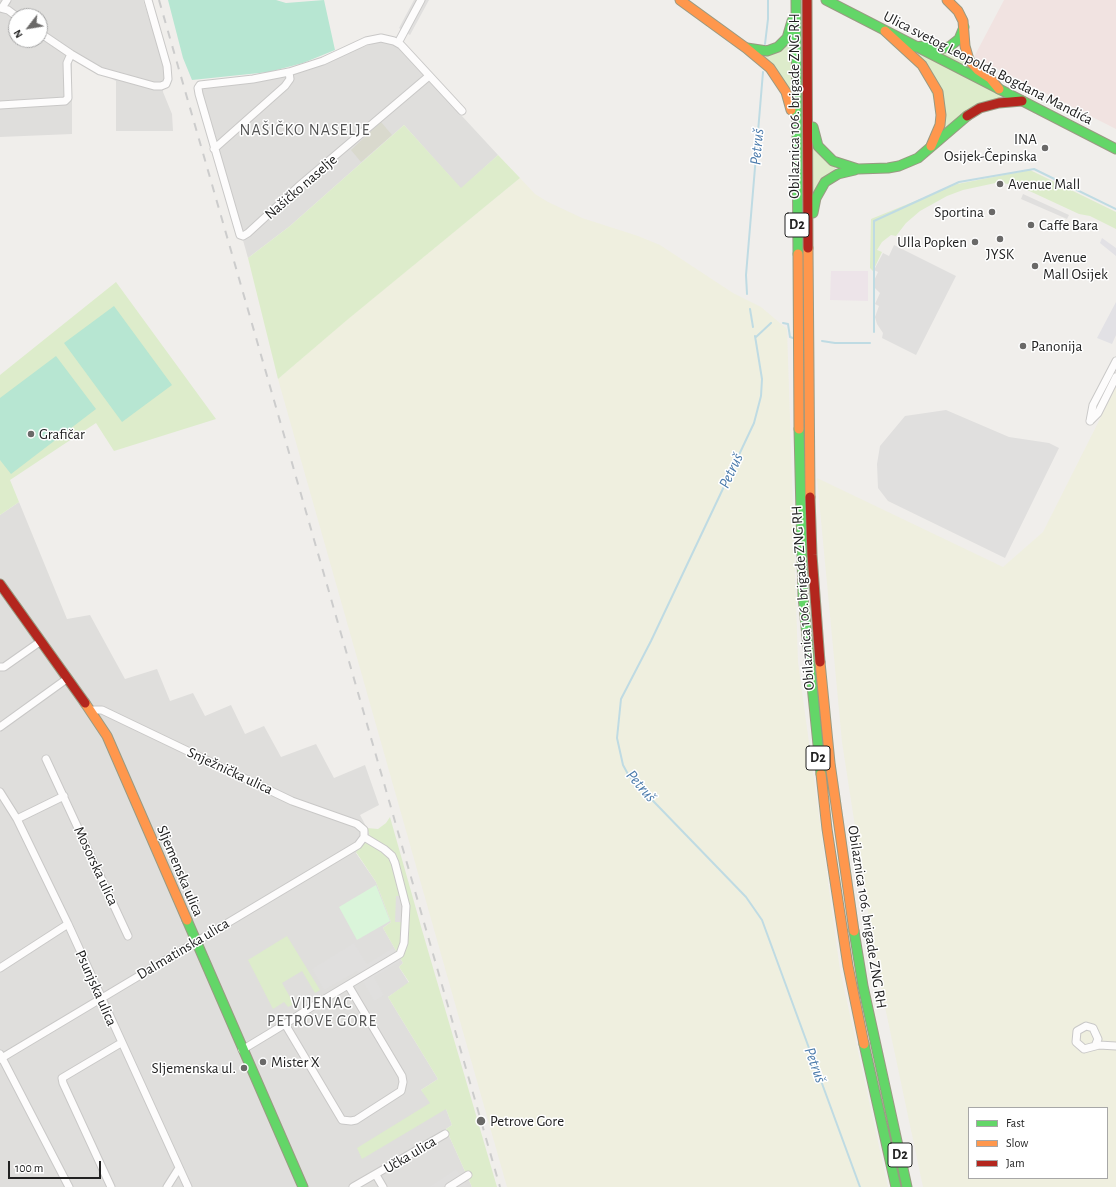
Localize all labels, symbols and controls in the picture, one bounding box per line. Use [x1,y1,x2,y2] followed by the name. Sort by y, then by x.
[880,7,1096,129] street label: Ulica svetog Leopolda Bogdana Mandića
[8,8,48,48] north arrow
[785,13,803,199] street label: Obilaznica 106. brigade ZNG RH
[11,28,25,40] text: N
[239,120,371,140] district label: NAŠIČKO NASELJE
[746,128,768,166] water label: Petruš
[944,130,1037,165] place label: INA Osijek-Čepinska
[1040,143,1050,153] marker: INA Osijek-Čepinska
[261,151,341,223] street label: Našičko naselje
[1008,175,1080,193] place label: Avenue Mall
[995,179,1005,189] marker: Avenue Mall
[934,203,984,221] place label: Sportina
[987,207,997,217] marker: Sportina
[785,213,809,237] road number: D2
[1039,216,1098,234] place label: Caffe Bara
[1026,220,1036,230] marker: Caffe Bara
[897,233,967,251] place label: Ulla Popken
[995,234,1005,244] marker: JYSK
[970,237,980,247] marker: Ulla Popken
[986,245,1014,263] place label: JYSK
[1043,248,1108,283] place label: Avenue Mall Osijek
[1030,261,1040,271] marker: Avenue Mall Osijek
[1031,337,1082,355] place label: Panonija
[1018,341,1028,351] marker: Panonija
[39,425,85,443] place label: Grafičar
[26,429,36,439] marker: Grafičar
[715,450,747,492] water label: Petruš
[788,505,818,691] street label: Obilaznica 106. brigade ZNG RH
[184,743,276,799] street label: Snježnička ulica
[806,746,830,770] road number: D2
[622,766,660,806] water label: Petruš
[70,823,122,909] street label: Mosorska ulica
[153,823,207,919] street label: Sljemenska ulica
[844,824,890,1010] street label: Obilaznica 106. brigade ZNG RH
[134,914,232,984] street label: Dalmatinska ulica
[71,947,121,1029] street label: Psunjska ulica
[267,993,377,1031] district label: VIJENAC PETROVE GORE
[800,1045,830,1085] water label: Petruš
[271,1053,320,1071] place label: Mister X
[258,1057,268,1067] marker: Mister X
[152,1059,236,1077] place label: Sljemenska ul.
[239,1063,249,1073] marker: Sljemenska ul.
[968,1107,1108,1179] legend
[490,1112,564,1130] place label: Petrove Gore
[475,1115,487,1127] marker: Petrove Gore
[1006,1117,1025,1129] text: Fast
[380,1132,440,1178] street label: Učka ulica
[1006,1137,1028,1149] text: Slow
[888,1143,912,1167] road number: D2
[10,1153,103,1179] scale bar
[1006,1157,1025,1169] text: Jam
[15,1162,43,1174] text: 100 m

